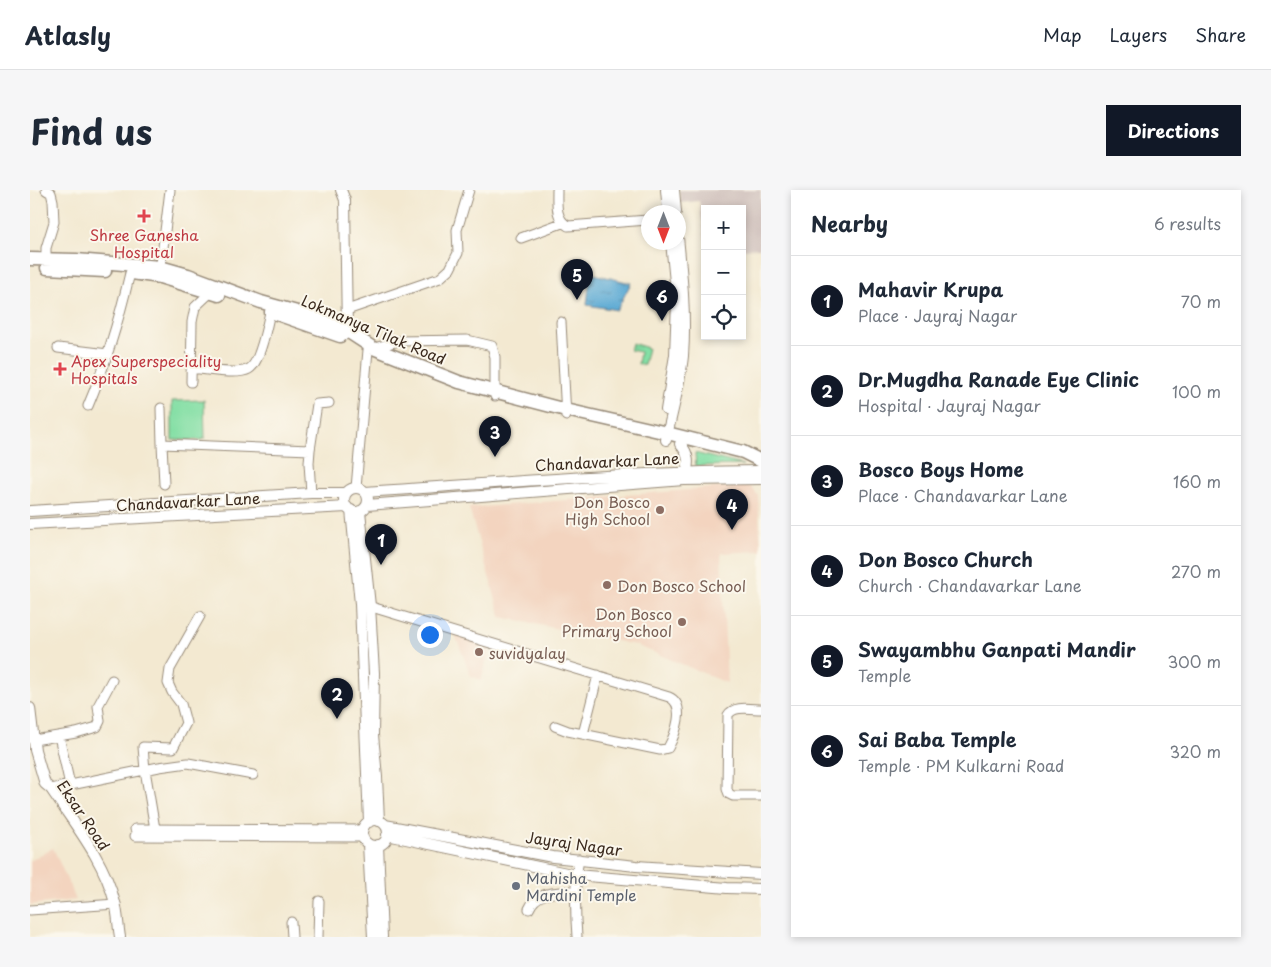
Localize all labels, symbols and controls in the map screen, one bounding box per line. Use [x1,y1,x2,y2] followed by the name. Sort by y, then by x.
[25,17,111,53] text: Atlasly
[1043,21,1082,48] text: Map
[1110,21,1167,48] text: Layers
[1195,21,1246,48] text: Share
[30,104,152,157] text: Find us
[1106,105,1241,156] button: Directions
[641,205,686,250] north arrow
[701,205,746,340] map controls
[701,205,746,250] button: +
[811,207,888,239] text: Nearby
[137,209,151,223] marker: Shree Ganesha Hospital
[1154,211,1221,235] text: 6 results
[89,223,199,263] place label: Shree Ganesha Hospital
[701,250,746,295] button: −
[561,259,593,300] pin: 5
[858,275,1004,303] text: Mahavir Krupa
[646,280,678,321] pin: 6
[298,288,450,370] street label: Lokmanya Tilak Road
[823,289,831,313] text: 1
[1181,289,1221,313] text: 70 m
[701,295,746,340] button: locate
[858,303,1017,327] text: Place · Jayraj Nagar
[71,349,221,389] place label: Apex Superspeciality Hospitals
[53,362,67,376] marker: Apex Superspeciality Hospitals
[858,365,1139,393] text: Dr.Mugdha Ranade Eye Clinic
[821,379,833,403] text: 2
[1172,379,1221,403] text: 100 m
[858,393,1041,417] text: Hospital · Jayraj Nagar
[479,416,511,457] pin: 3
[534,446,680,476] street label: Chandavarkar Lane
[858,455,1024,483] text: Bosco Boys Home
[822,469,832,493] text: 3
[1173,469,1221,493] text: 160 m
[858,483,1068,507] text: Place · Chandavarkar Lane
[115,486,261,516] street label: Chandavarkar Lane
[716,489,748,530] pin: 4
[565,490,650,530] place label: Don Bosco High School
[654,504,666,516] marker: Don Bosco High School
[365,524,397,565] pin: 1
[858,545,1033,573] text: Don Bosco Church
[822,559,832,583] text: 4
[1171,559,1221,583] text: 270 m
[858,573,1082,597] text: Church · Chandavarkar Lane
[617,574,746,597] place label: Don Bosco School
[601,579,613,591] marker: Don Bosco School
[562,602,672,642] place label: Don Bosco Primary School
[676,616,688,628] marker: Don Bosco Primary School
[417,622,443,648] your location
[858,635,1136,663] text: Swayambhu Ganpati Mandir
[489,641,566,664] place label: suvidyalay
[473,646,485,658] marker: suvidyalay
[822,649,832,673] text: 5
[1167,649,1221,673] text: 300 m
[858,663,911,687] text: Temple
[321,678,353,719] pin: 2
[858,725,1016,753] text: Sai Baba Temple
[821,739,833,763] text: 6
[1170,739,1221,763] text: 320 m
[858,753,1064,777] text: Temple · PM Kulkarni Road
[52,775,116,855] street label: Eksar Road
[524,825,624,861] street label: Jayraj Nagar
[526,866,637,906] place label: Mahisha Mardini Temple
[510,880,522,892] marker: Mahisha Mardini Temple

